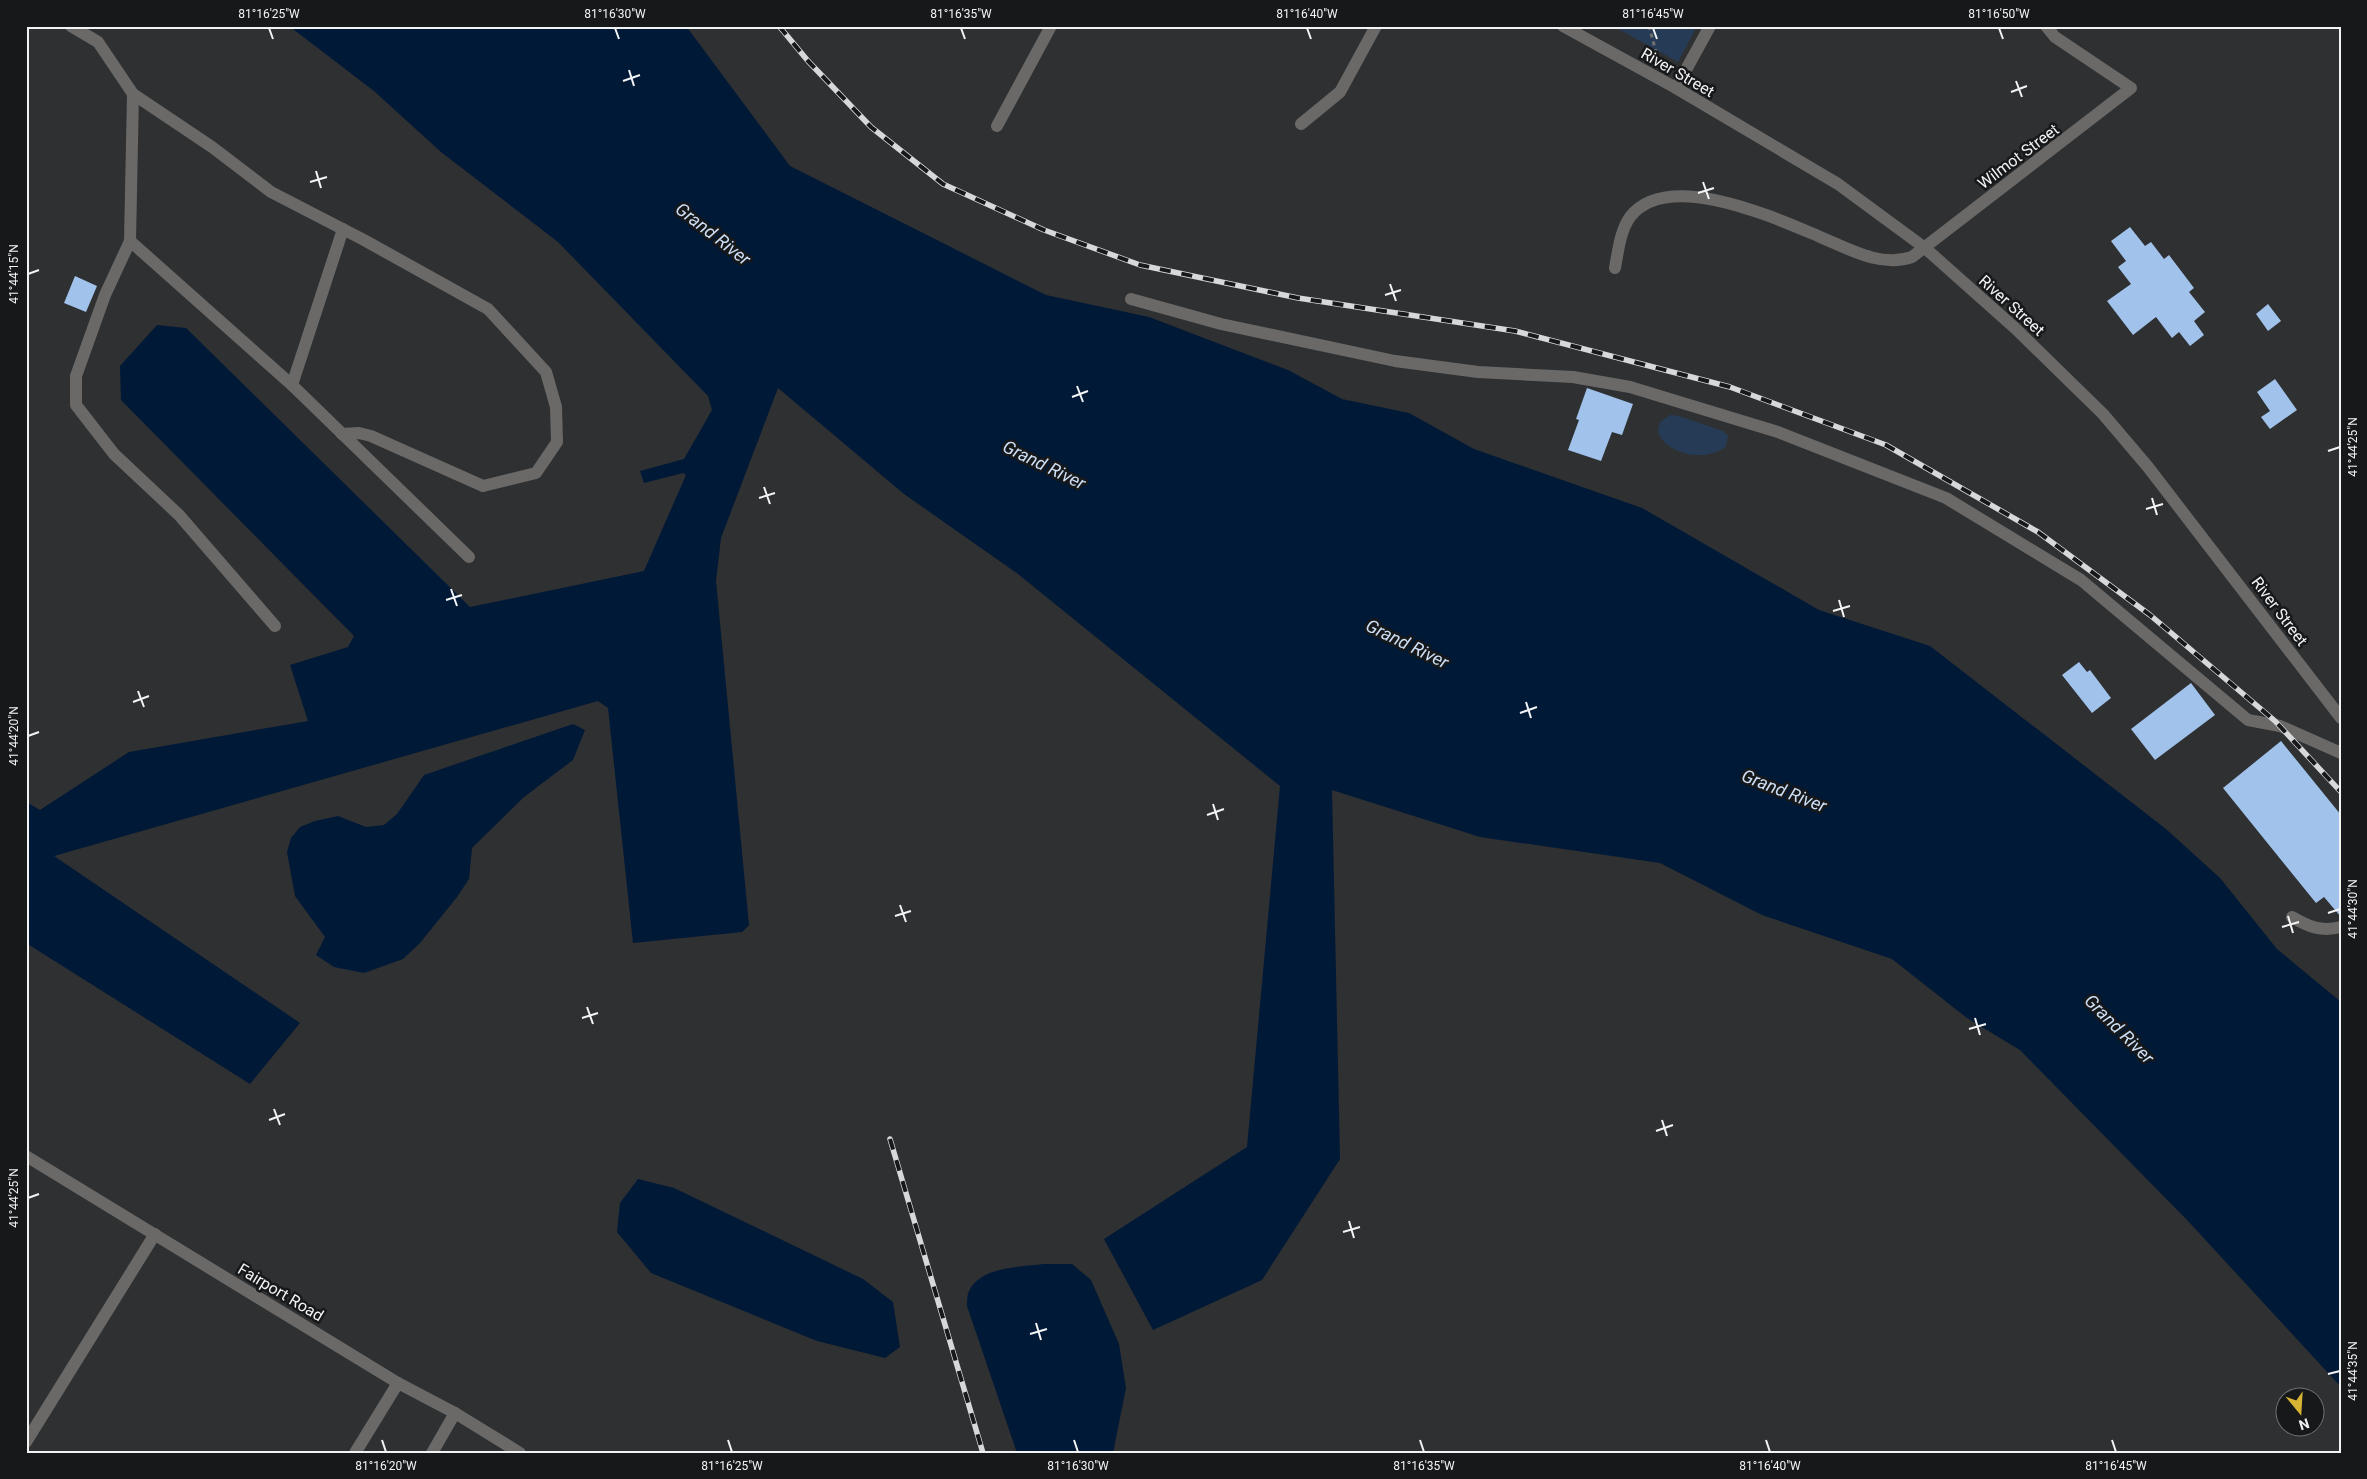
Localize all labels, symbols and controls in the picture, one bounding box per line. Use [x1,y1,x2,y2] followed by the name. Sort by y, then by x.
[238,7,300,21] text: 81°16'25"W
[584,7,646,21] text: 81°16'30"W
[930,7,992,21] text: 81°16'35"W
[1276,7,1338,21] text: 81°16'40"W
[1622,7,1684,21] text: 81°16'45"W
[1968,7,2030,21] text: 81°16'50"W
[1638,44,1718,101] street label: River Street
[1974,120,2063,193] street label: Wilmot Street
[672,198,756,270] water label: Grand River
[7,244,21,304] text: 41°44'15"N
[1975,271,2048,340] street label: River Street
[2346,417,2360,477] text: 41°44'25"N
[999,436,1090,494] water label: Grand River
[2247,573,2312,650] street label: River Street
[1362,615,1453,673] water label: Grand River
[7,706,21,766] text: 41°44'20"N
[1739,765,1831,817] water label: Grand River
[2346,879,2360,939] text: 41°44'30"N
[2080,990,2159,1068] water label: Grand River
[7,1168,21,1228] text: 41°44'25"N
[235,1259,327,1325] street label: Fairport Road
[2346,1341,2360,1401] text: 41°44'35"N
[2274,1386,2324,1436] north arrow
[2297,1415,2311,1434] text: N
[355,1459,417,1473] text: 81°16'20"W
[701,1459,763,1473] text: 81°16'25"W
[1047,1459,1109,1473] text: 81°16'30"W
[1393,1459,1455,1473] text: 81°16'35"W
[1739,1459,1801,1473] text: 81°16'40"W
[2085,1459,2147,1473] text: 81°16'45"W

